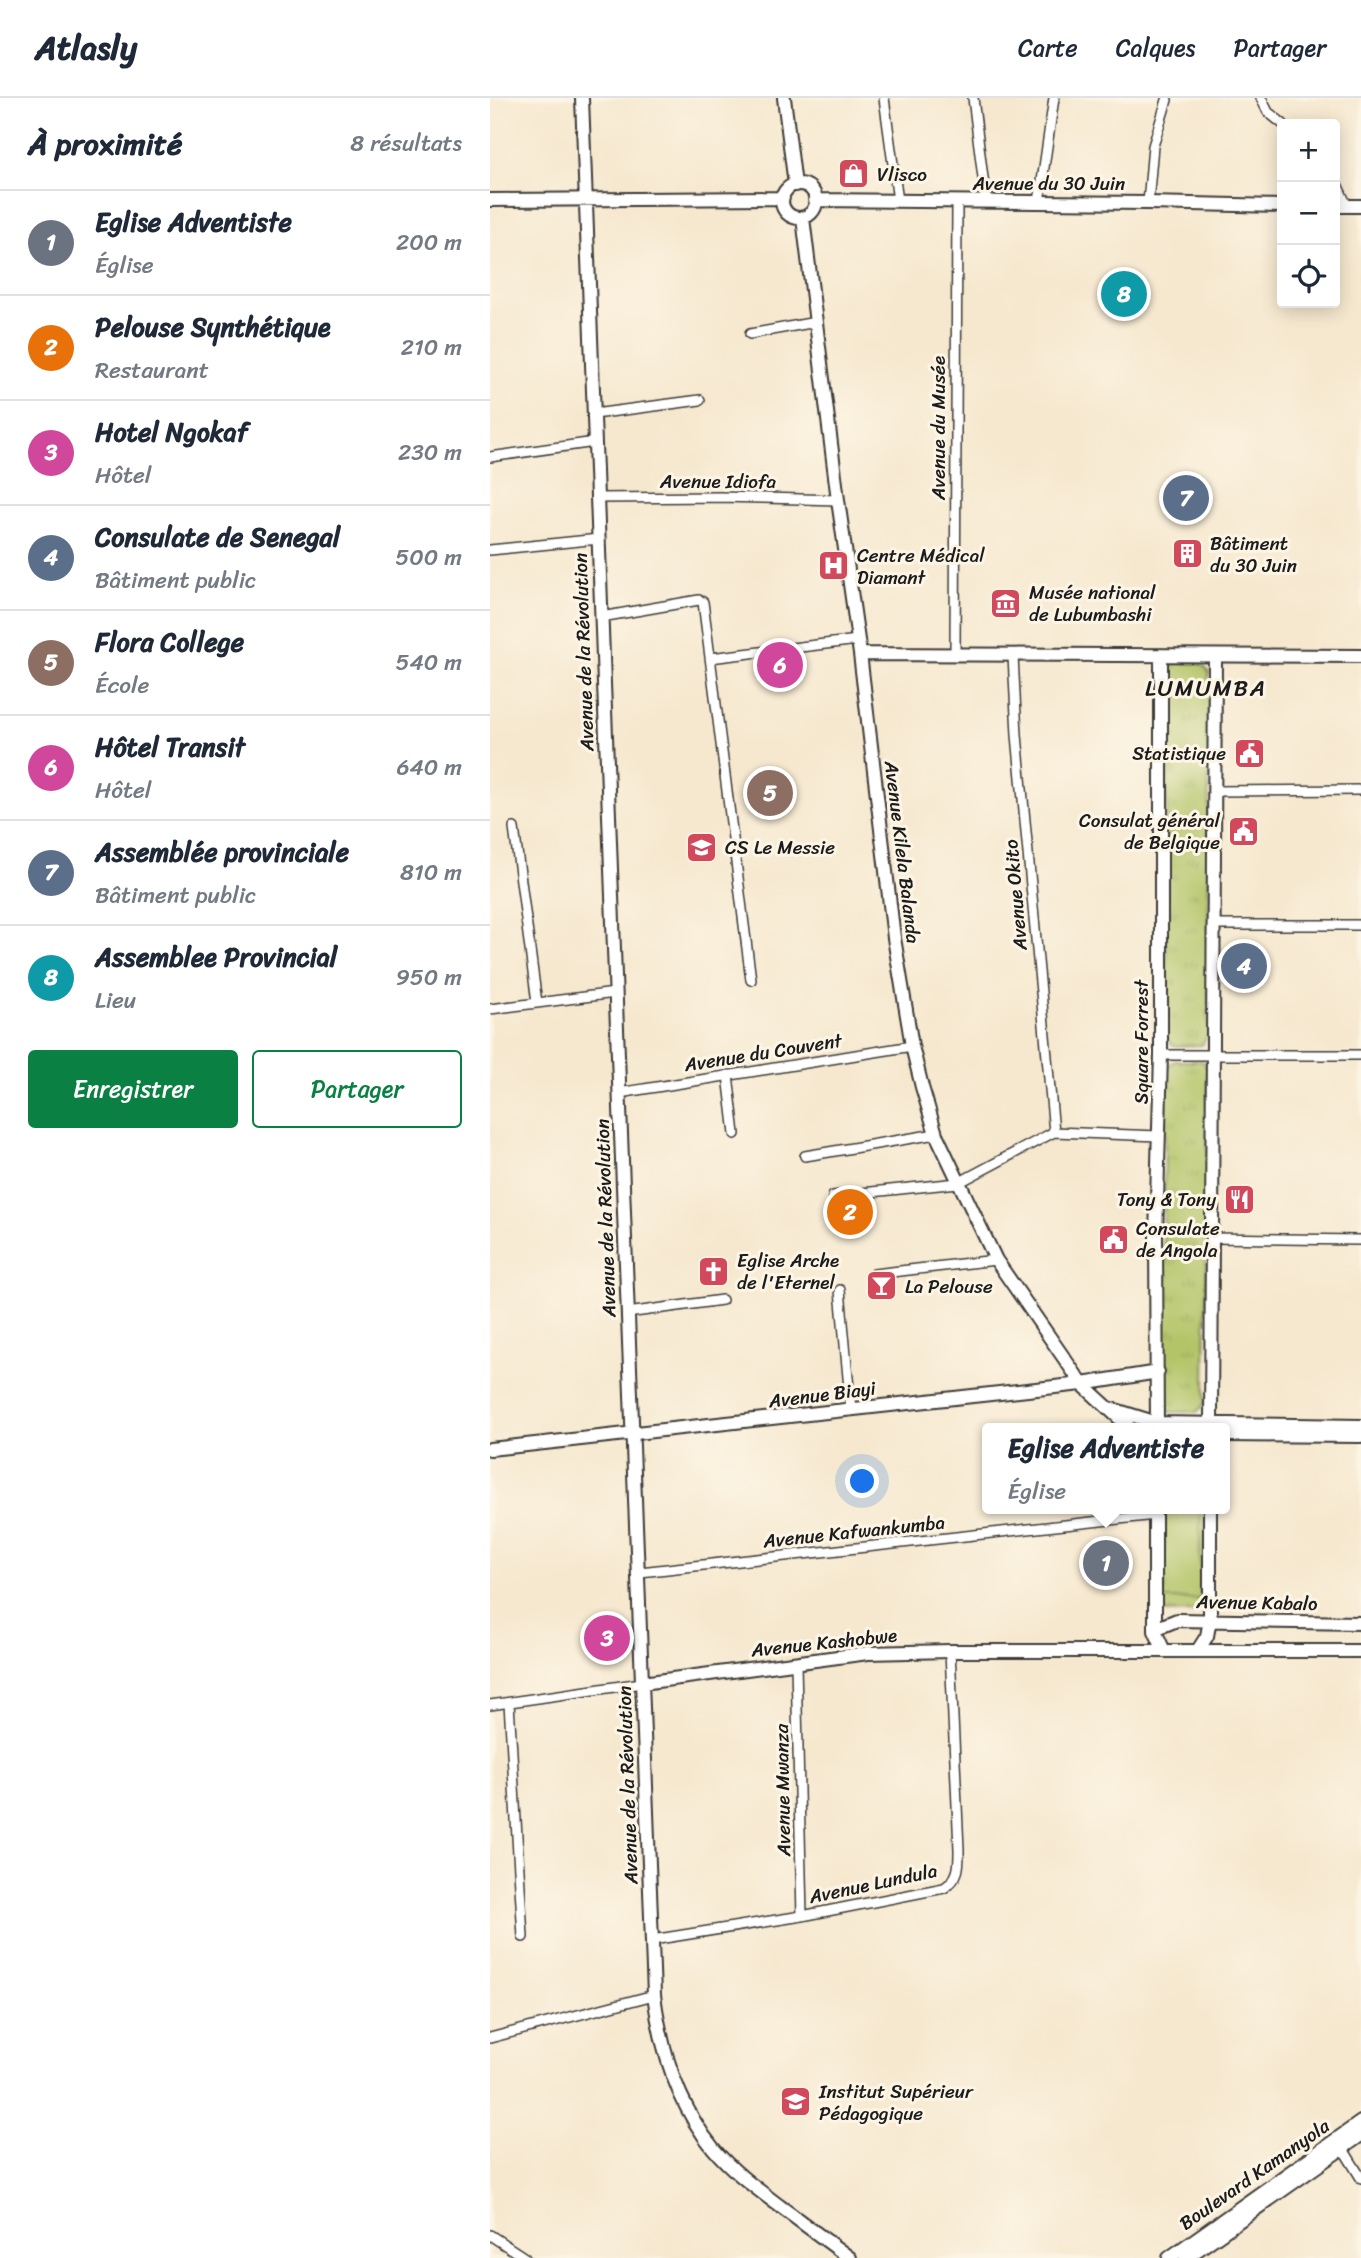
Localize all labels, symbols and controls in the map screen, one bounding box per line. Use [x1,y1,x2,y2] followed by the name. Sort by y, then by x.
[35,19,137,77] text: Atlasly
[1018,27,1078,69] text: Carte
[1116,27,1195,69] text: Calques
[1233,27,1326,69] text: Partager
[28,117,182,171] text: À proximité
[1277,119,1340,308] map controls
[1277,119,1340,182] button: +
[350,123,462,164] text: 8 résultats
[837,157,871,191] shop icon: Vlisco
[877,158,927,191] place label: Vlisco
[972,167,1125,200] street label: Avenue du 30 Juin
[1277,182,1340,245] button: −
[95,199,292,245] text: Eglise Adventiste
[46,222,56,263] text: 1
[396,222,462,263] text: 200 m
[95,245,154,286] text: Église
[1277,245,1340,308] button: locate
[1101,268,1147,320] pin: 8
[95,304,330,350] text: Pelouse Synthétique
[44,327,58,368] text: 2
[401,327,462,368] text: 210 m
[95,350,209,391] text: Restaurant
[922,356,955,501] street label: Avenue du Musée
[95,409,248,455] text: Hotel Ngokaf
[45,432,57,473] text: 3
[398,432,462,473] text: 230 m
[95,455,151,496] text: Hôtel
[659,465,776,498] street label: Avenue Idiofa
[1163,472,1209,524] pin: 7
[95,514,340,560] text: Consulate de Senegal
[1210,527,1297,582] place label: Bâtiment du 30 Juin
[44,537,58,578] text: 4
[395,537,462,578] text: 500 m
[1170,537,1204,571] building icon: Bâtiment du 30 Juin
[857,539,985,594] place label: Centre Médical Diamant
[817,549,851,583] hospital icon: Centre Médical Diamant
[564,552,603,753] street label: Avenue de la Révolution
[95,560,257,601] text: Bâtiment public
[1029,576,1156,631] place label: Musée national de Lubumbashi
[989,586,1023,620] museum icon: Musée national de Lubumbashi
[95,619,244,665] text: Flora College
[757,639,803,691] pin: 6
[44,642,58,683] text: 5
[395,642,462,683] text: 540 m
[95,665,149,706] text: École
[1145,668,1267,709] district label: LUMUMBA
[95,724,245,770] text: Hôtel Transit
[1232,736,1266,770] public building icon: Statistique
[1132,737,1226,770] place label: Statistique
[44,747,58,788] text: 6
[396,747,462,788] text: 640 m
[875,758,930,946] street label: Avenue Kilela Balanda
[747,767,793,819] pin: 5
[95,770,151,811] text: Hôtel
[1079,804,1221,859] place label: Consulat général de Belgique
[1226,814,1260,848] public building icon: Consulat général de Belgique
[95,829,349,875] text: Assemblée provinciale
[685,830,719,864] school or university icon: CS Le Messie
[725,831,835,864] place label: CS Le Messie
[994,838,1037,953] street label: Avenue Okito
[44,852,58,893] text: 7
[400,852,462,893] text: 810 m
[95,875,257,916] text: Bâtiment public
[95,934,337,980] text: Assemblee Provincial
[1221,940,1267,992] pin: 4
[44,957,58,998] text: 8
[396,957,462,998] text: 950 m
[1125,978,1158,1104] street label: Square Forrest
[95,980,136,1021] text: Lieu
[681,1024,845,1081] street label: Avenue du Couvent
[28,1050,238,1128] button: Enregistrer
[252,1050,462,1128] button: Partager
[586,1118,625,1319] street label: Avenue de la Révolution
[1222,1182,1256,1216] restaurant icon: Tony & Tony
[1117,1183,1216,1216] place label: Tony & Tony
[827,1186,873,1238] pin: 2
[1136,1212,1220,1267] place label: Consulate de Angola
[1096,1222,1130,1256] public building icon: Consulate de Angola
[737,1244,839,1299] place label: Eglise Arche de l'Eternel
[697,1254,731,1288] church icon: Eglise Arche de l'Eternel
[865,1269,899,1303] bar icon: La Pelouse
[905,1270,993,1303] place label: La Pelouse
[766,1371,878,1418] street label: Avenue Biayi
[982,1423,1230,1514] popup
[1008,1425,1204,1471] text: Eglise Adventiste
[845,1464,879,1498] your location
[1008,1471,1066,1512] text: Église
[761,1506,947,1558] street label: Avenue Kafwankumba
[1083,1537,1129,1589] pin: 1
[1195,1585,1318,1620] street label: Avenue Kabalo
[584,1612,630,1664] pin: 3
[748,1618,899,1667] street label: Avenue Kashobwe
[608,1685,647,1886] street label: Avenue de la Révolution
[765,1723,800,1858] street label: Avenue Mwanza
[805,1854,941,1913] street label: Avenue Lundula
[818,2075,974,2130] place label: Institut Supérieur Pédagogique
[779,2085,813,2119] school or university icon: Institut Supérieur Pédagogique
[1172,2110,1337,2239] street label: Boulevard Kamanyola

